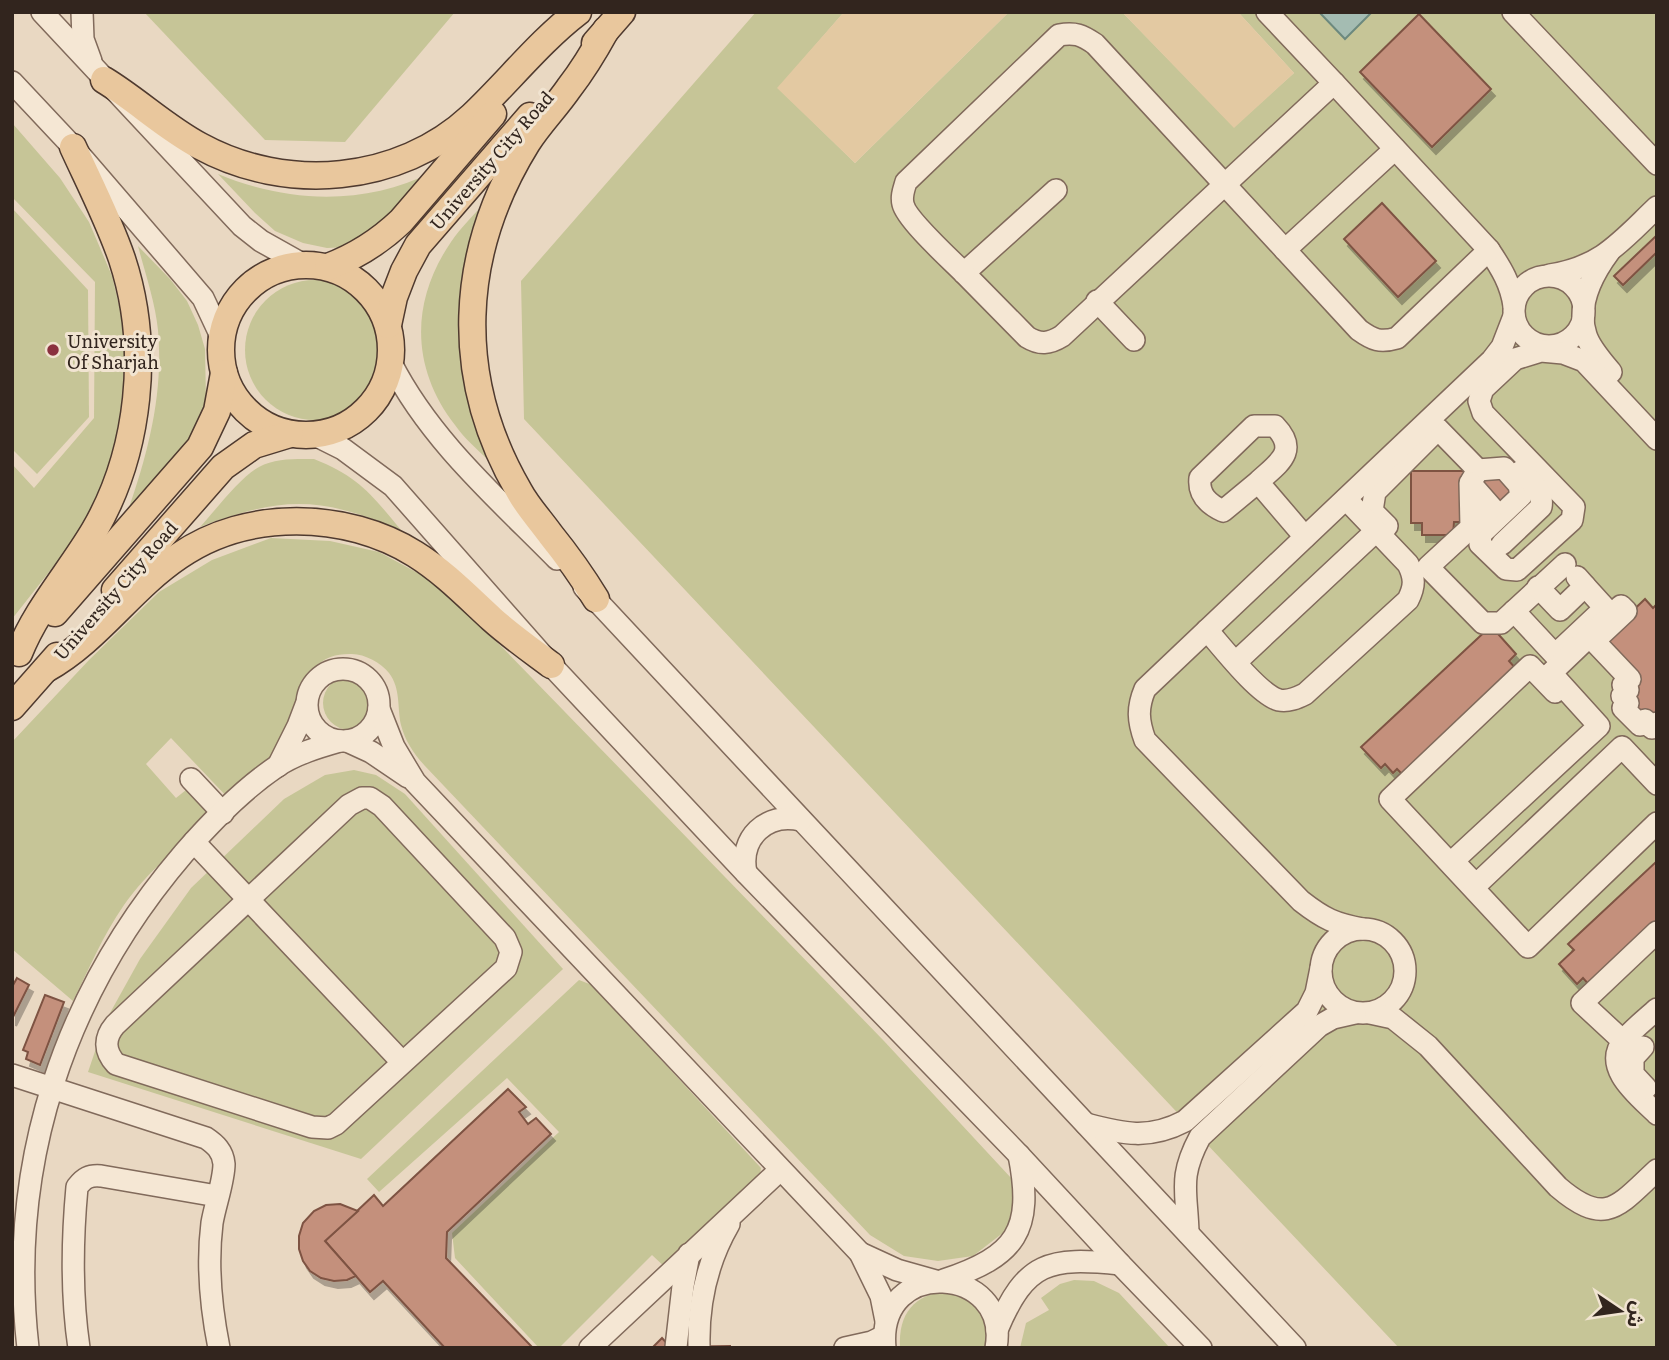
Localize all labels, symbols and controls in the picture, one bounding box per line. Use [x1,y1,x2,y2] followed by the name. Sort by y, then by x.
[423,84,559,236] street label: University City Road
[67,327,159,375] place label: University Of Sharjah
[45,342,61,358] marker: University Of Sharjah
[47,514,183,666] street label: University City Road
[1585,1276,1655,1346] north arrow
[1621,1299,1654,1331] text: ش

